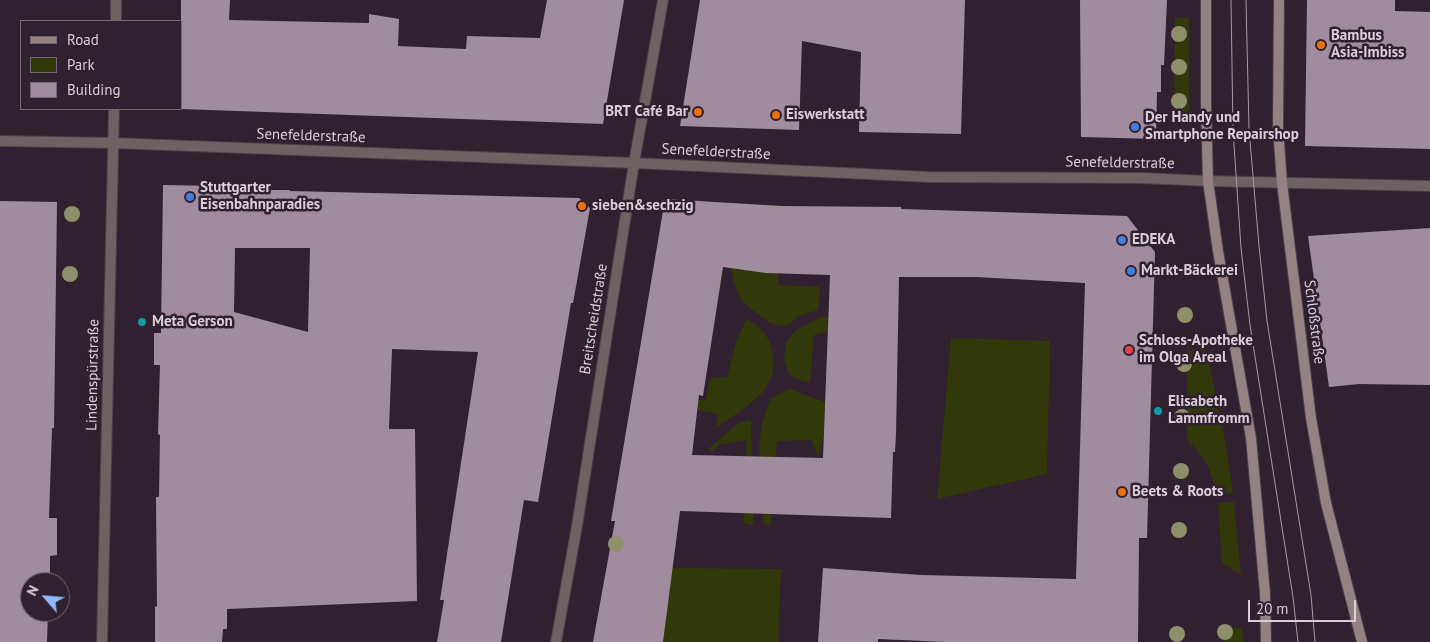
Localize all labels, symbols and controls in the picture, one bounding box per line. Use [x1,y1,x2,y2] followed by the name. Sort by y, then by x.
[20,20,182,110] legend
[1331,27,1404,62] place label: Bambus Asia-Imbiss
[67,30,99,49] text: Road
[1315,39,1327,51] marker: Bambus Asia-Imbiss
[67,55,95,74] text: Park
[67,80,121,99] text: Building
[605,103,688,121] place label: BRT Café Bar
[692,106,704,118] marker: BRT Café Bar
[786,106,864,124] place label: Eiswerkstatt
[770,109,782,121] marker: Eiswerkstatt
[1145,109,1299,144] place label: Der Handy und Smartphone Repairshop
[1129,121,1141,133] marker: Der Handy und Smartphone Repairshop
[256,125,366,147] street label: Senefelderstraße
[661,140,771,164] street label: Senefelderstraße
[1065,153,1175,173] street label: Senefelderstraße
[200,179,320,214] place label: Stuttgarter Eisenbahnparadies
[184,191,196,203] marker: Stuttgarter Eisenbahnparadies
[592,197,694,215] place label: sieben&sechzig
[576,200,588,212] marker: sieben&sechzig
[1132,231,1175,249] place label: EDEKA
[1116,234,1128,246] marker: EDEKA
[576,262,612,376] street label: Breitscheidstraße
[1141,262,1238,280] place label: Markt-Bäckerei
[1125,265,1137,277] marker: Markt-Bäckerei
[1300,279,1328,365] street label: Schloßstraße
[152,313,233,331] place label: Meta Gerson
[136,316,148,328] marker: Meta Gerson
[83,319,103,431] street label: Lindenspürstraße
[1139,332,1253,367] place label: Schloss-Apotheke im Olga Areal
[1123,344,1135,356] marker: Schloss-Apotheke im Olga Areal
[1168,393,1250,428] place label: Elisabeth Lammfromm
[1152,405,1164,417] marker: Elisabeth Lammfromm
[1132,483,1223,501] place label: Beets & Roots
[1116,486,1128,498] marker: Beets & Roots
[20,572,70,622] north arrow
[22,582,43,599] text: N
[1250,590,1358,622] scale bar
[1256,599,1289,618] text: 20 m

